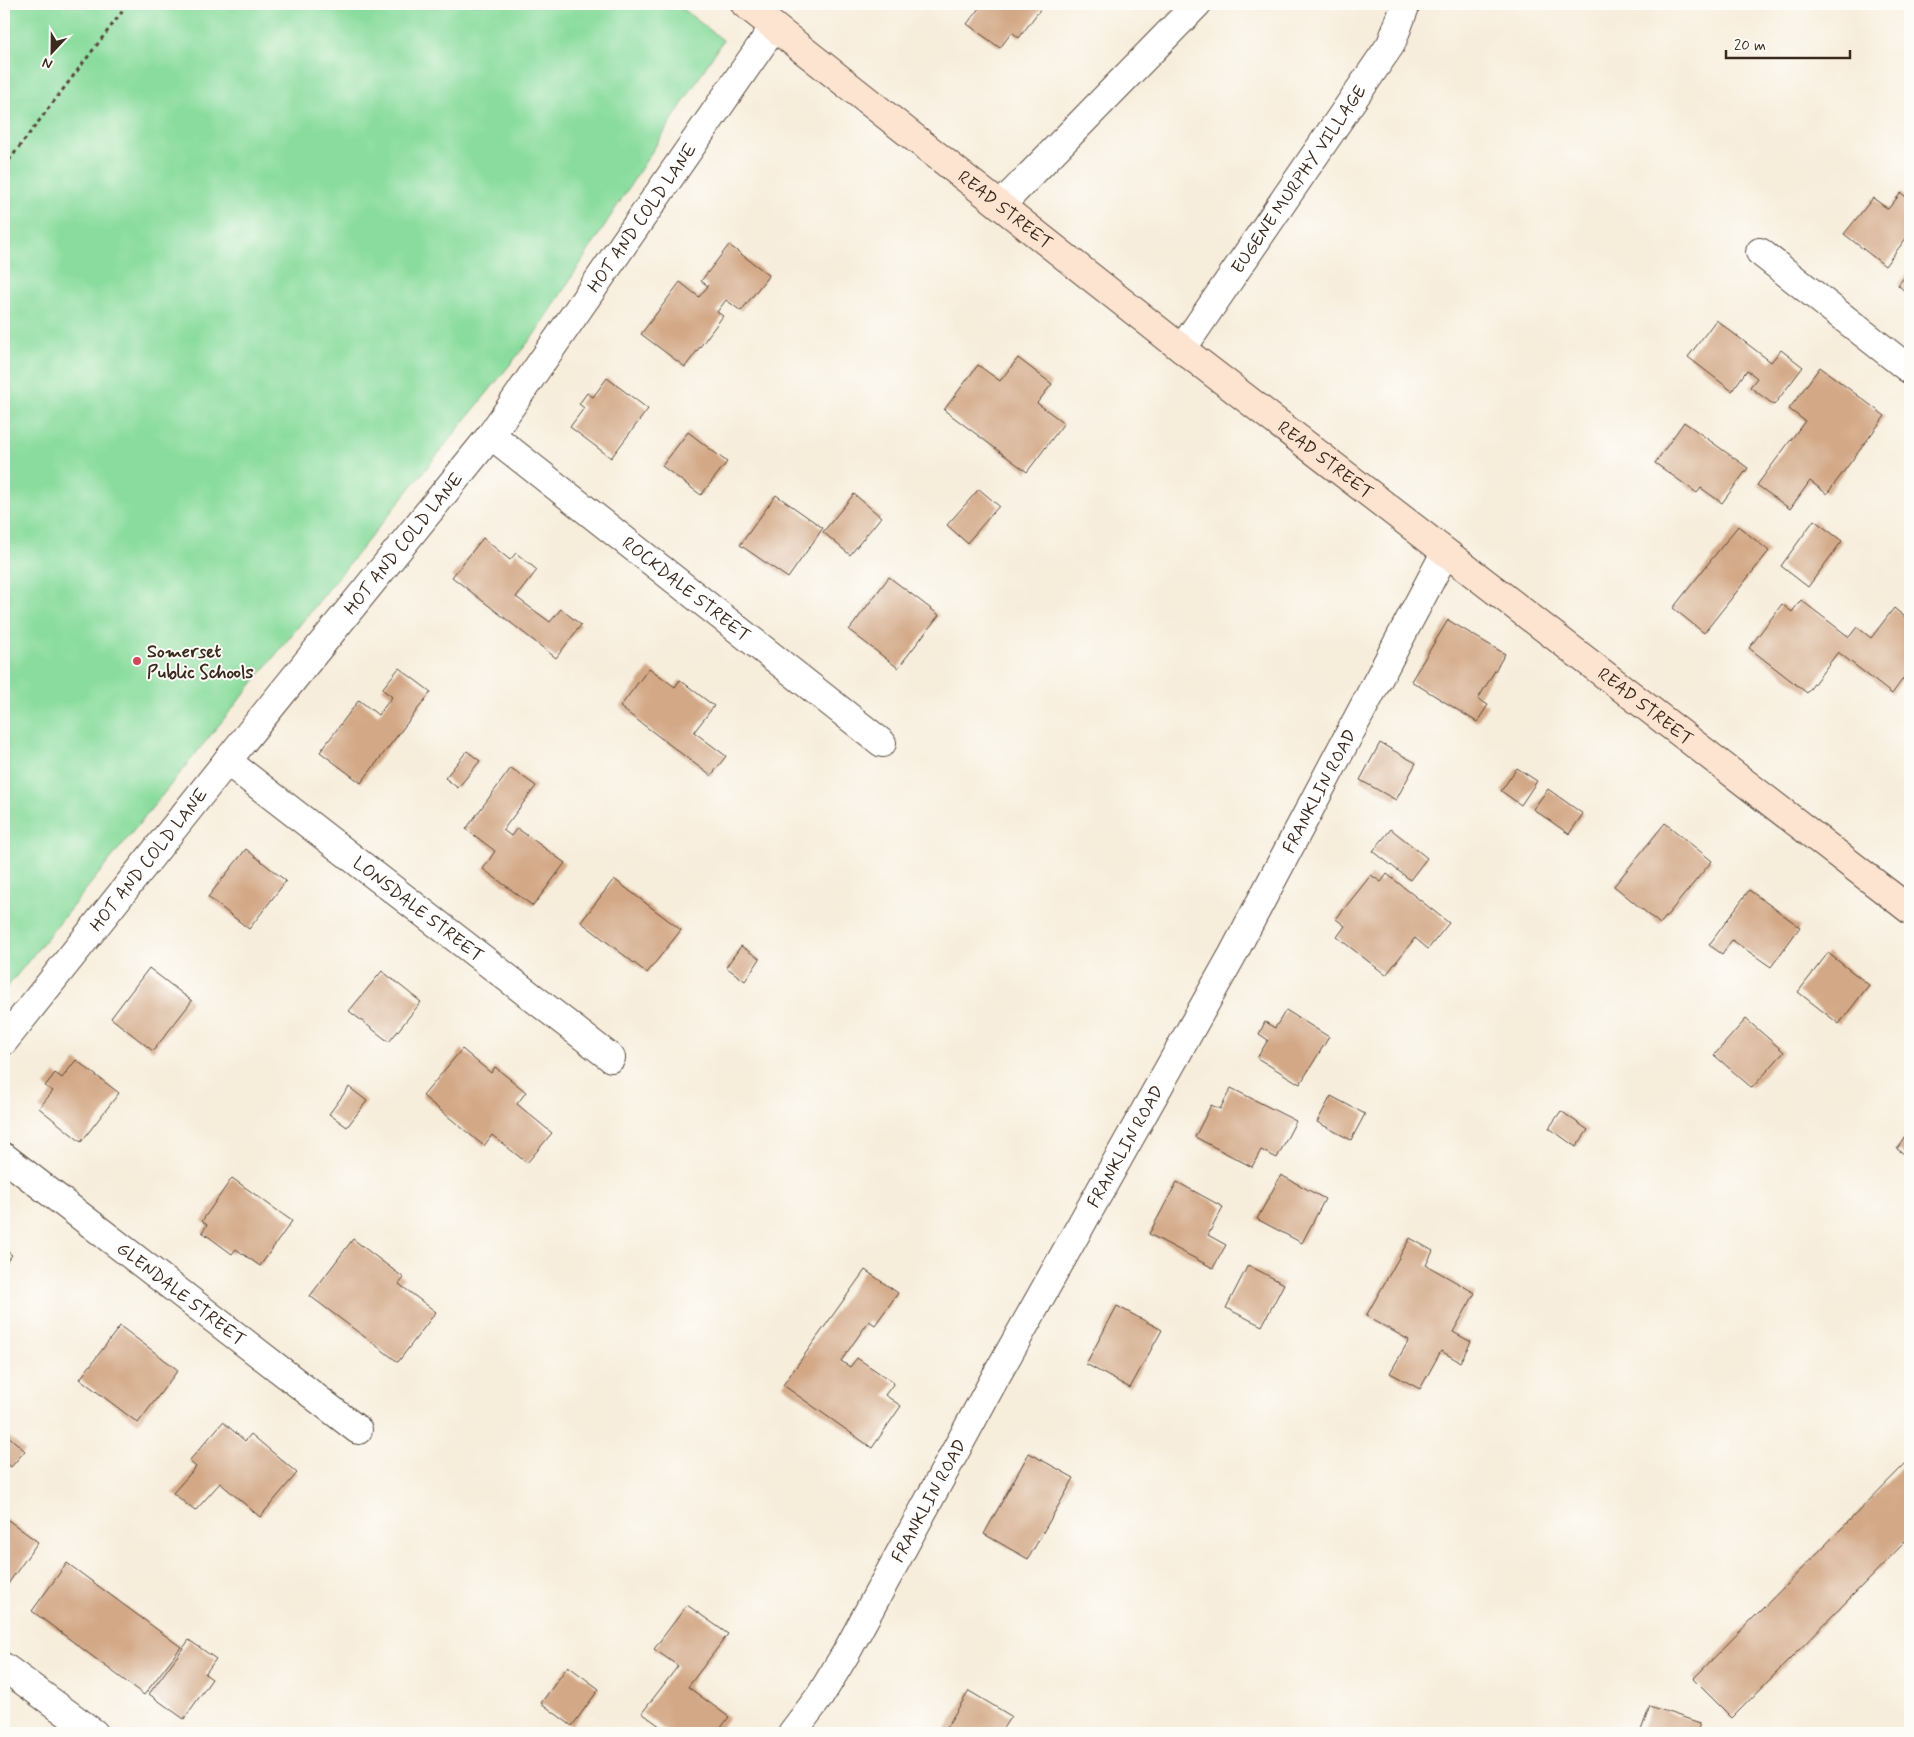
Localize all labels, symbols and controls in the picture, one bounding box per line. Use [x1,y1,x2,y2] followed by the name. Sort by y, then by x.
[28,28,78,78] north arrow
[1726,28,1850,60] scale bar
[1734,36,1766,56] text: 20 m
[40,53,55,73] text: N
[1226,81,1372,279] street label: EUGENE MURPHY VILLAGE
[582,139,703,298] street label: HOT AND COLD LANE
[952,166,1058,256] street label: READ STREET
[1272,416,1378,505] street label: READ STREET
[339,468,469,620] street label: HOT AND COLD LANE
[617,532,755,648] street label: ROCKDALE STREET
[147,640,253,685] place label: Somerset Public Schools
[131,655,143,667] marker: Somerset Public Schools
[1592,662,1698,752] street label: READ STREET
[1277,725,1363,858] street label: FRANKLIN ROAD
[85,783,214,937] street label: HOT AND COLD LANE
[347,852,488,968] street label: LONSDALE STREET
[1082,1081,1170,1213] street label: FRANKLIN ROAD
[111,1237,250,1352] street label: GLENDALE STREET
[886,1435,973,1567] street label: FRANKLIN ROAD

